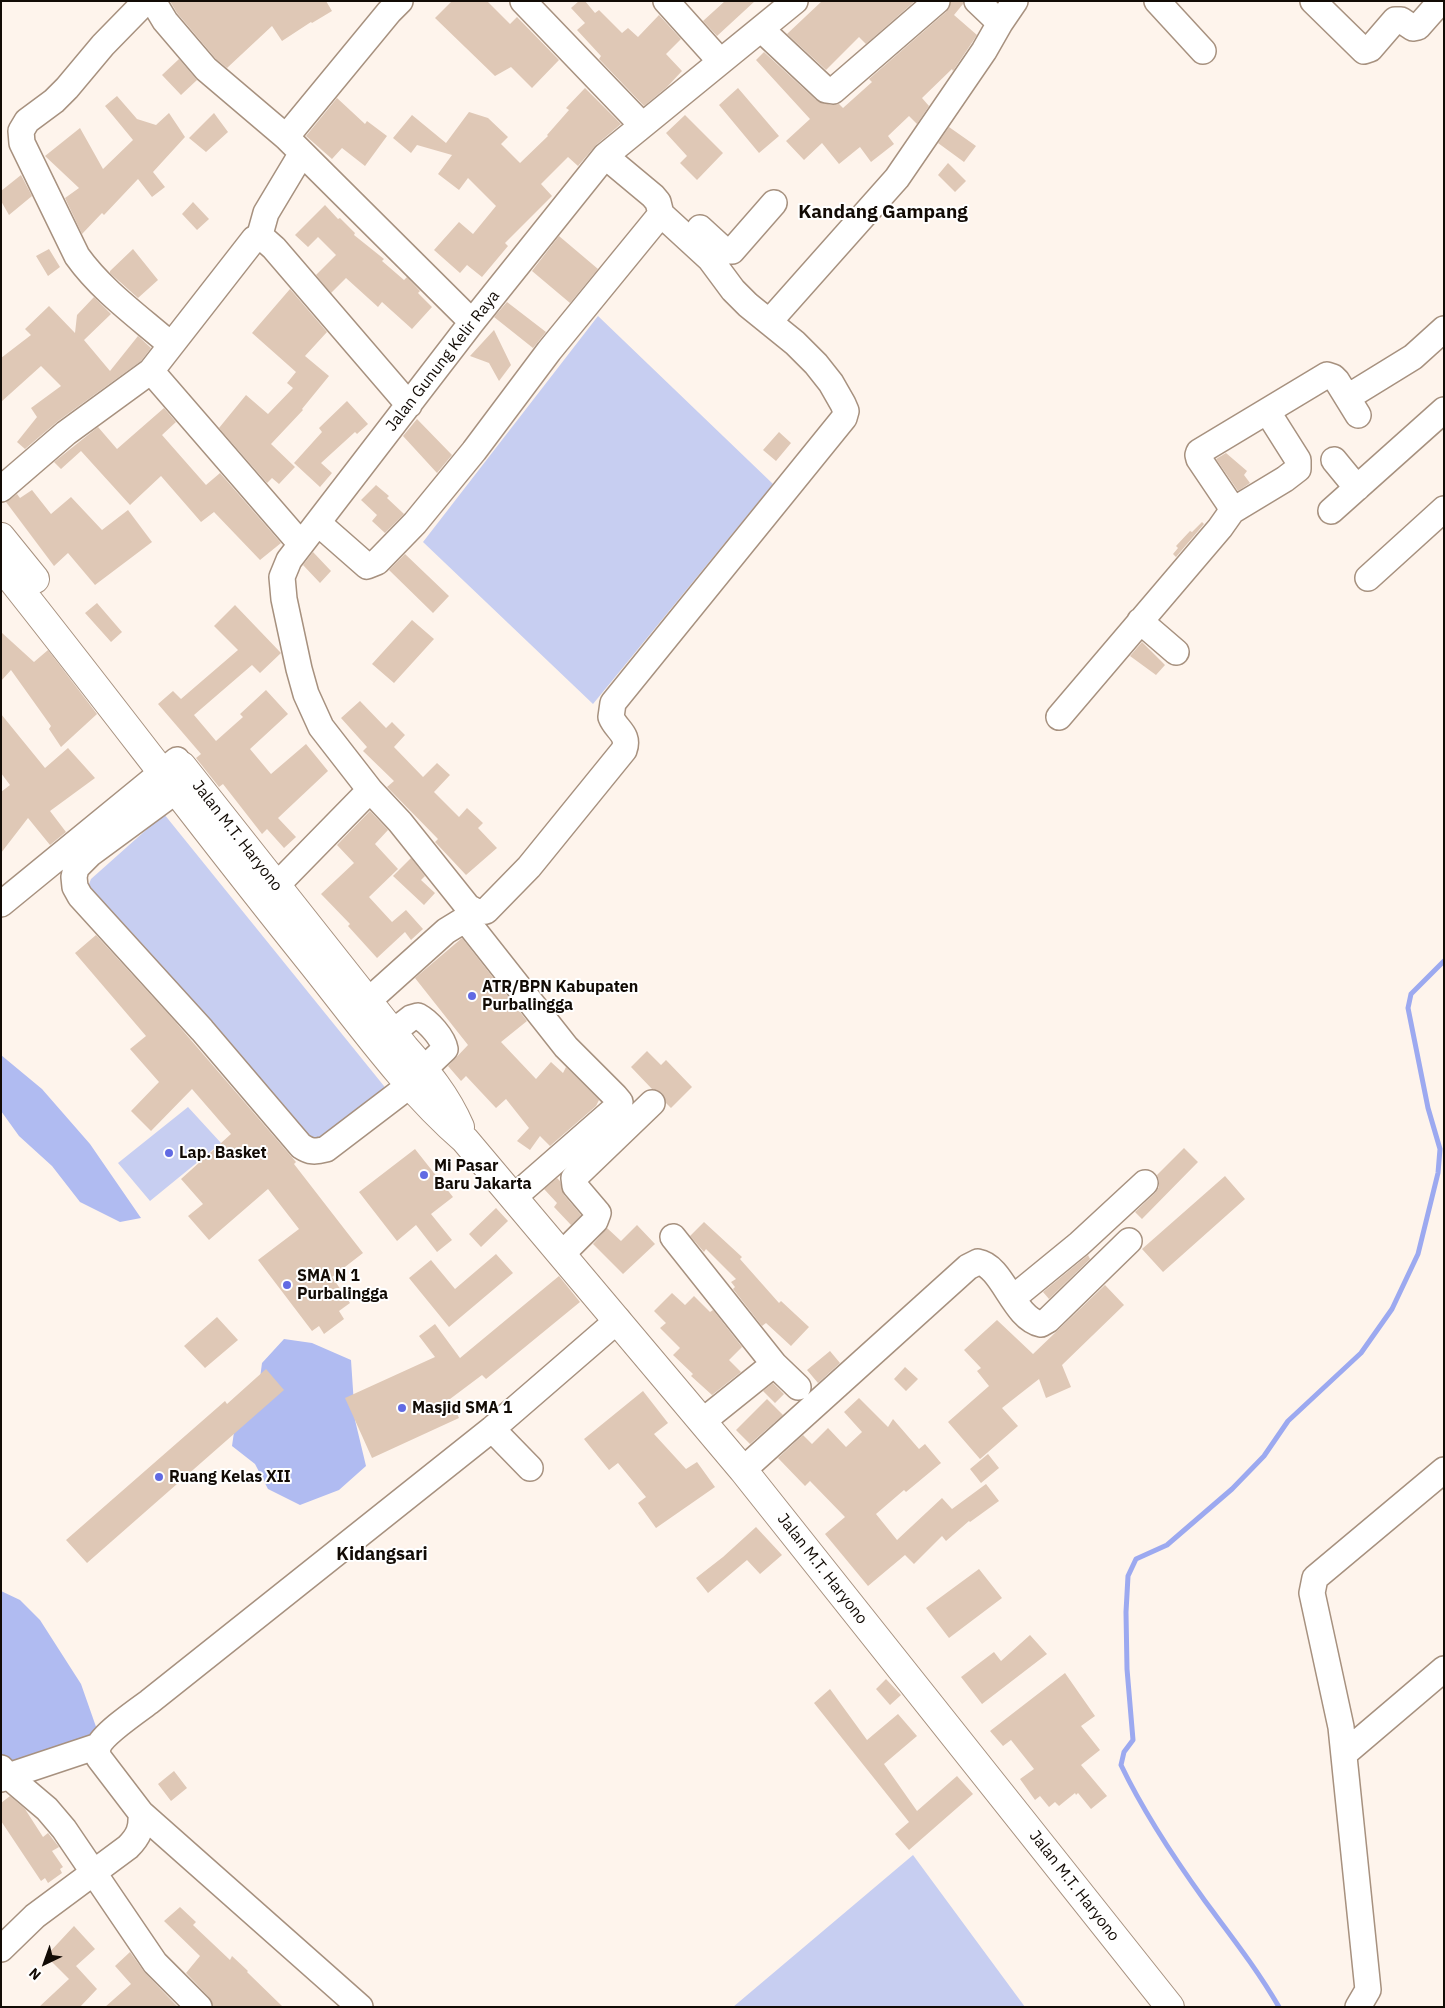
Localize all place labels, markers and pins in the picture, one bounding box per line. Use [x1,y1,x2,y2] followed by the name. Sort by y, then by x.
[482,977,638,1015] place label: ATR/BPN Kabupaten Purbalingga
[466,990,478,1002] marker: ATR/BPN Kabupaten Purbalingga
[179,1143,267,1163] place label: Lap. Basket
[163,1147,175,1159] marker: Lap. Basket
[434,1156,532,1194] place label: Mi Pasar Baru Jakarta
[418,1169,430,1181] marker: Mi Pasar Baru Jakarta
[297,1266,388,1304] place label: SMA N 1 Purbalingga
[281,1279,293,1291] marker: SMA N 1 Purbalingga
[412,1398,512,1418] place label: Masjid SMA 1
[396,1402,408,1414] marker: Masjid SMA 1
[169,1467,291,1487] place label: Ruang Kelas XII
[153,1471,165,1483] marker: Ruang Kelas XII

